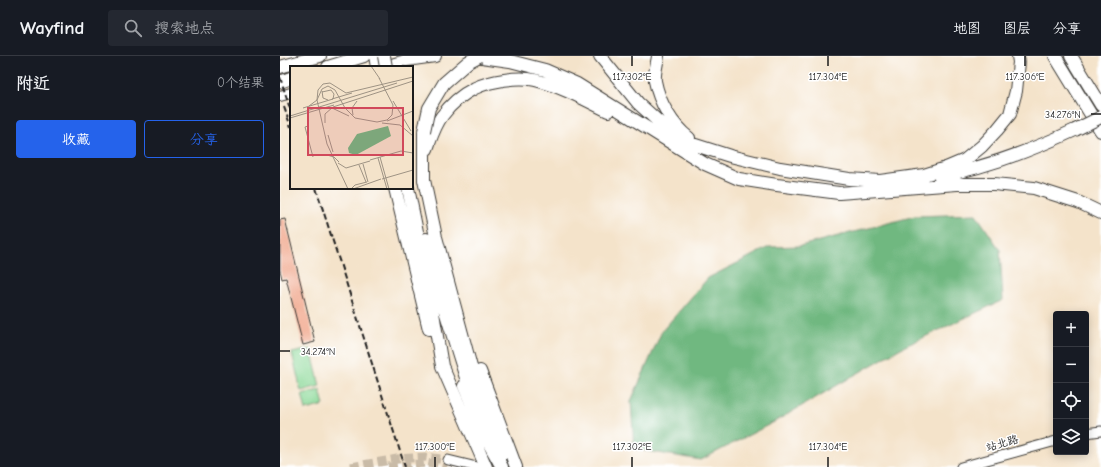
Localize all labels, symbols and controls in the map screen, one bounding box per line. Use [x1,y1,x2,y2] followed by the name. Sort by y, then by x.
[108,10,388,46] search box
[20,17,84,39] text: Wayfind
[122,17,144,39] icon: search
[154,19,214,37] text: 搜索地点
[953,20,981,37] text: 地图
[1003,20,1031,37] text: 图层
[1053,20,1081,37] text: 分享
[290,66,413,189] inset map
[612,71,652,83] text: 117.302°E
[809,71,847,83] text: 117.304°E
[1005,71,1045,83] text: 117.306°E
[16,74,50,93] text: 附近
[217,75,264,90] text: 0个结果
[1045,109,1081,121] text: 34.276°N
[16,120,136,158] button: 收藏
[144,120,264,158] button: 分享
[1053,311,1089,455] map controls
[1053,311,1089,347] button: +
[301,346,335,358] text: 34.274°N
[1053,347,1089,383] button: −
[1053,383,1089,419] button: locate
[1053,419,1089,455] button: layers
[984,433,1020,454] street label: 站北路
[415,441,455,453] text: 117.300°E
[612,441,652,453] text: 117.302°E
[809,441,847,453] text: 117.304°E

